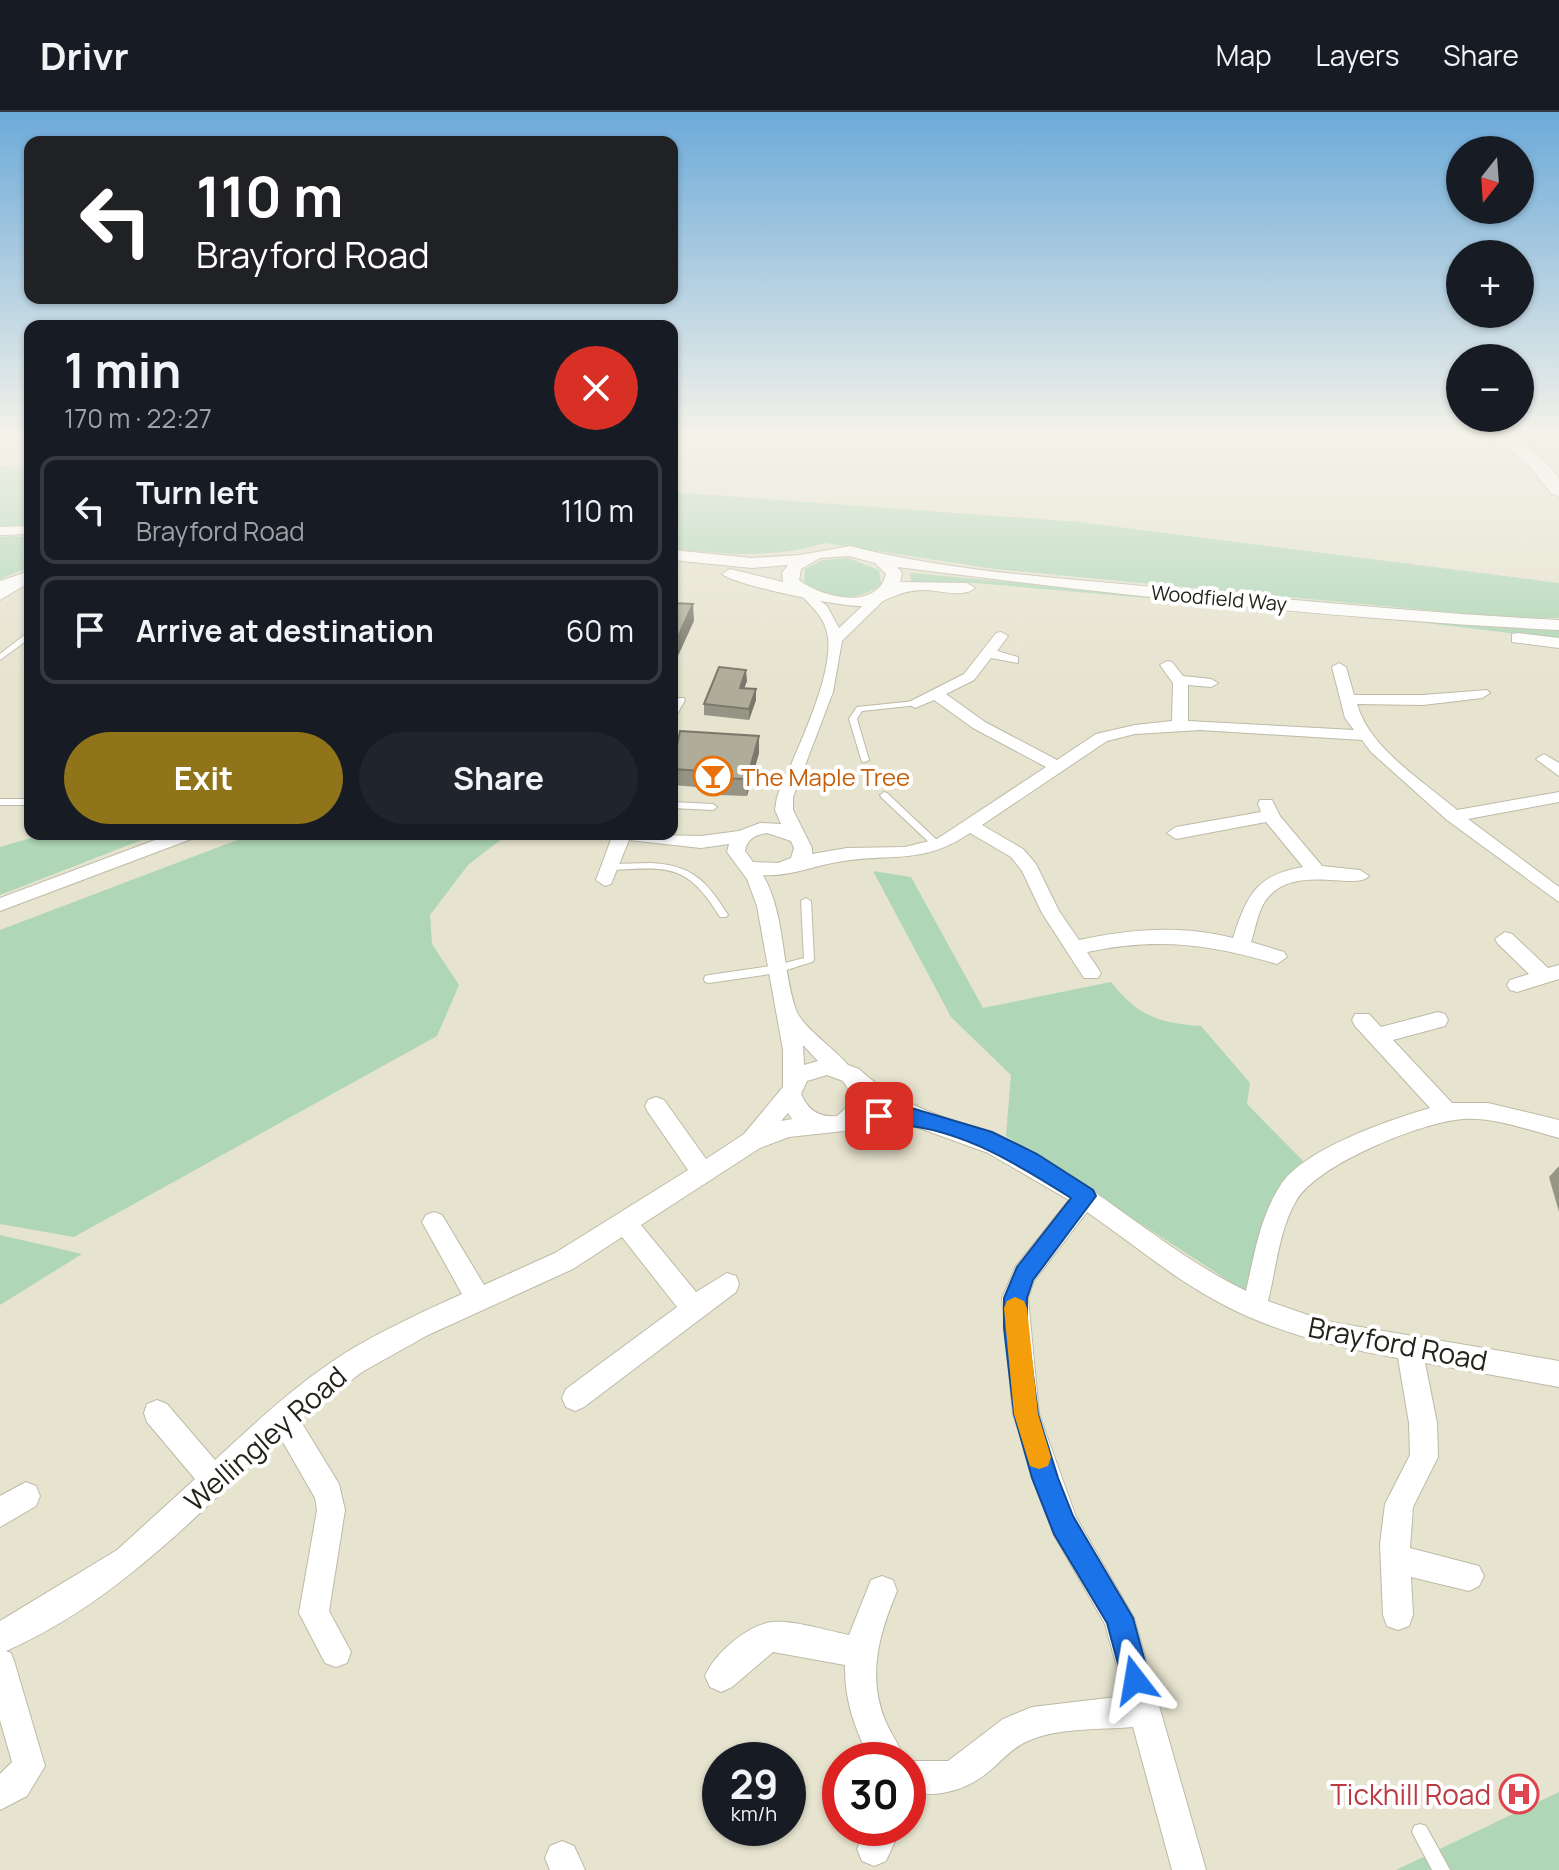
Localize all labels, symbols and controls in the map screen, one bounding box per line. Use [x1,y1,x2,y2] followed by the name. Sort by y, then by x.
[40,29,129,81] text: Drivr
[1216,36,1272,74] text: Map
[1316,36,1399,74] text: Layers
[1443,36,1519,74] text: Share
[1446,136,1534,224] north arrow
[1446,136,1534,432] map controls
[196,157,343,234] text: 110 m
[64,168,168,272] icon: left
[196,230,429,279] text: Brayford Road
[1446,240,1534,328] button: +
[64,337,181,402] text: 1 min
[1446,344,1534,432] button: −
[554,346,638,430] button: close
[64,400,212,436] text: 170 m · 22:27
[136,472,259,513] text: Turn left
[68,488,112,532] icon: left
[561,490,634,531] text: 110 m
[136,513,305,549] text: Brayford Road
[1150,579,1288,617] street label: Woodfield Way
[68,608,112,652] icon: arrive
[136,610,434,651] text: Arrive at destination
[566,610,634,651] text: 60 m
[64,732,343,824] button: Exit
[359,732,638,824] button: Share
[692,755,734,797] bar icon: The Maple Tree
[741,760,910,793] place label: The Maple Tree
[845,1082,913,1150] pin
[857,1094,901,1138] icon: arrive
[1305,1307,1491,1379] street label: Brayford Road
[176,1357,354,1519] street label: Wellingley Road
[1093,1638,1177,1722] position arrow
[822,1742,926,1846] speed limit sign: 30
[730,1756,778,1811] text: 29
[1498,1773,1540,1815] hospital icon: Tickhill Road
[1330,1775,1491,1813] place label: Tickhill Road
[731,1800,777,1827] text: km/h

